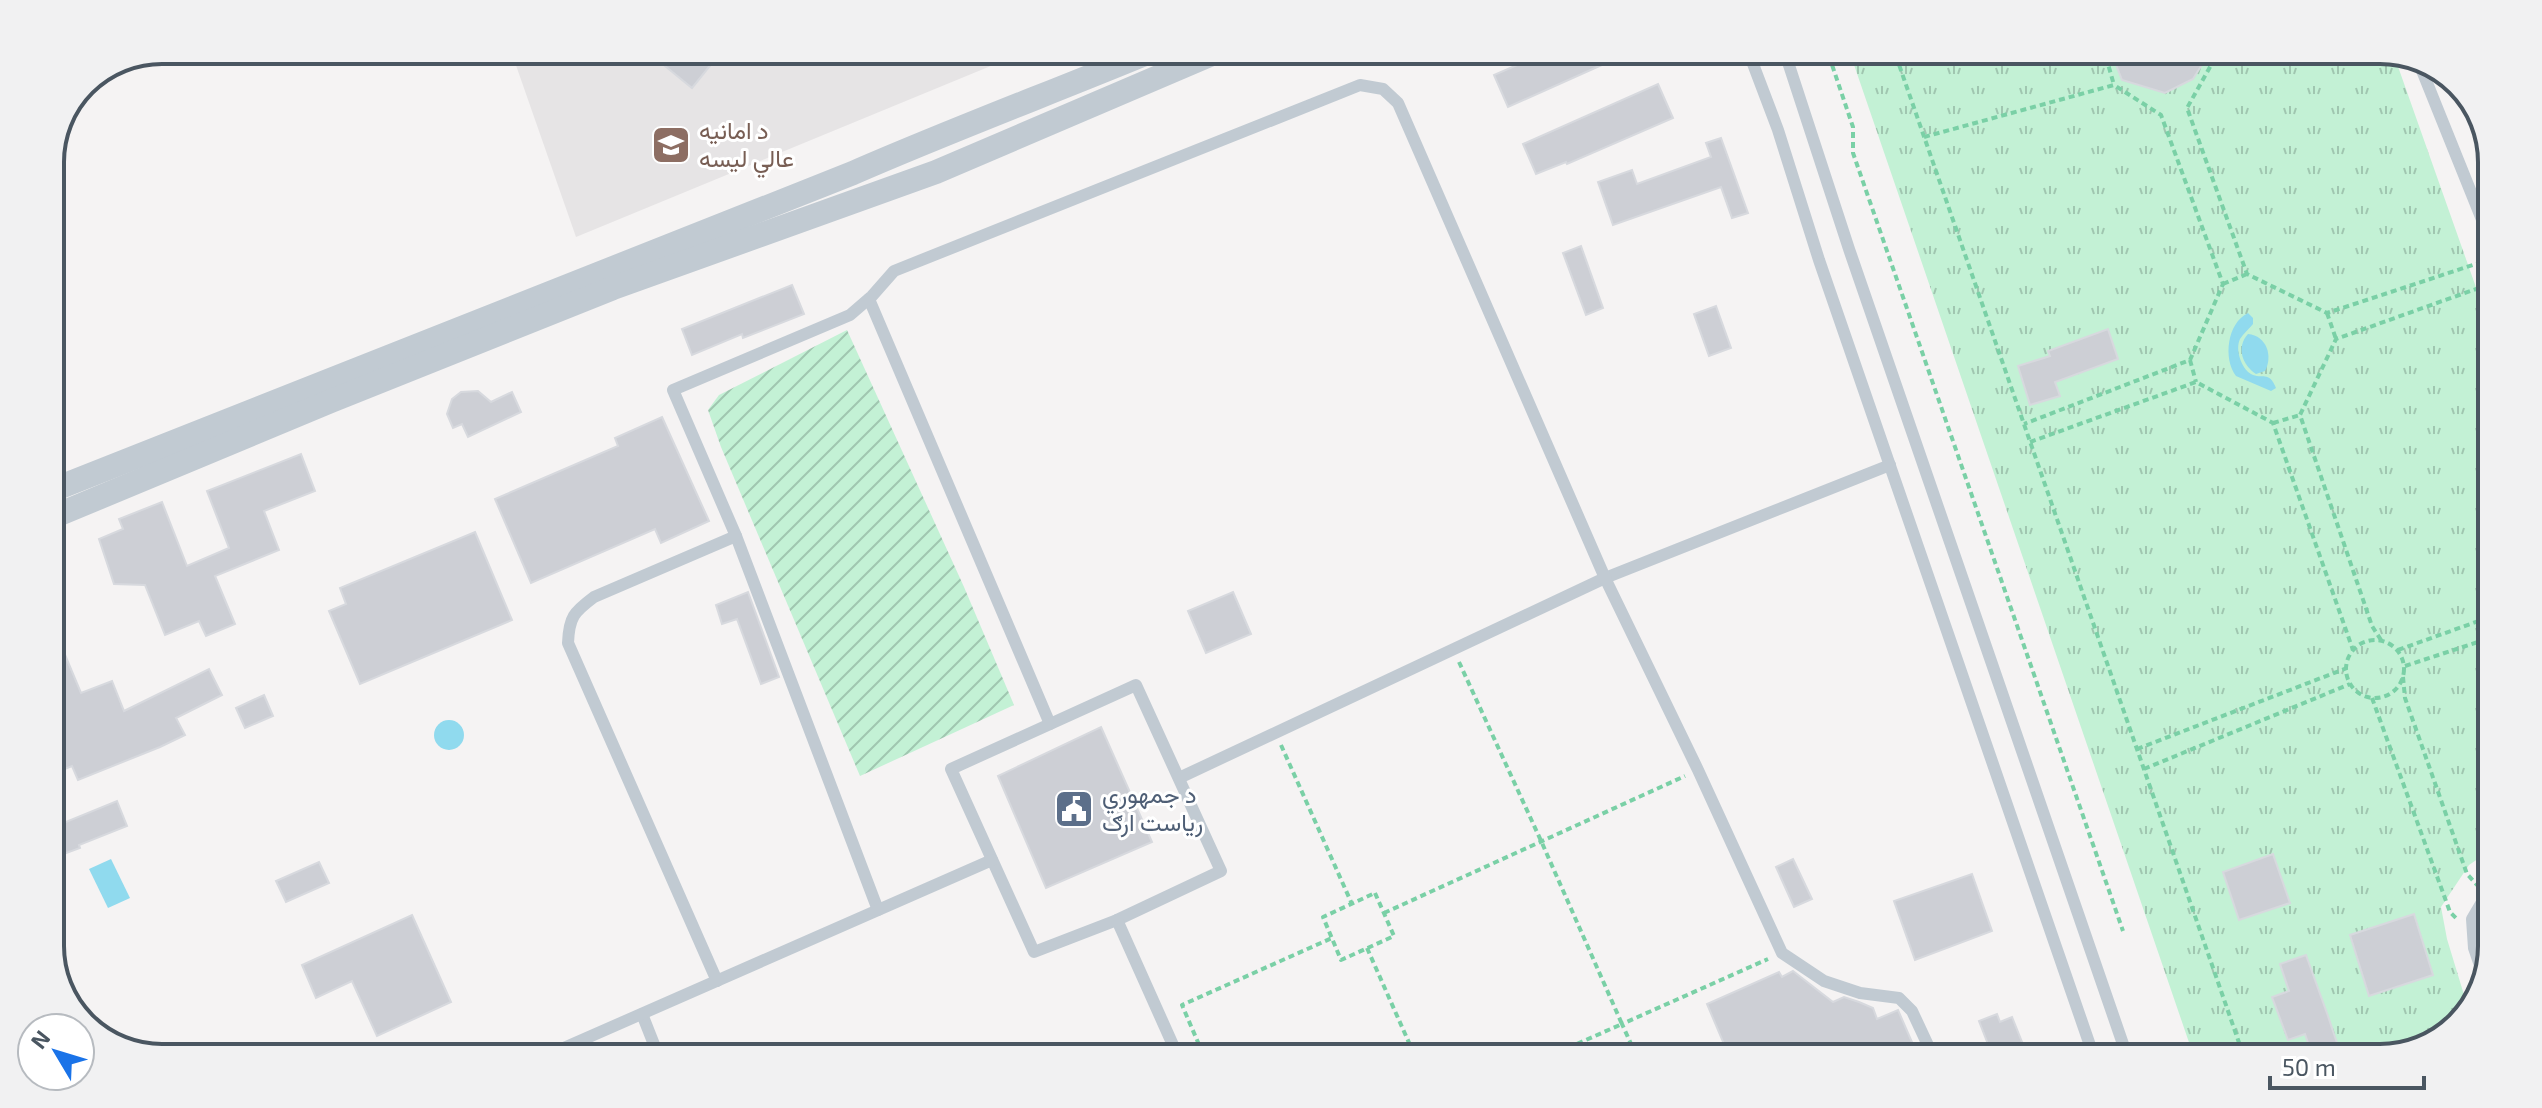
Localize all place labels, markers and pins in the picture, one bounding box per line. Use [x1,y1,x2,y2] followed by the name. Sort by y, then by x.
[699,115,794,178] place label: د امانیه عالي لیسه
[650,124,692,166] school or university icon: د امانیه عالي لیسه
[1102,779,1203,838] place label: د جمهوري ریاست ارګ
[1053,788,1095,830] public building icon: د جمهوري ریاست ارګ

